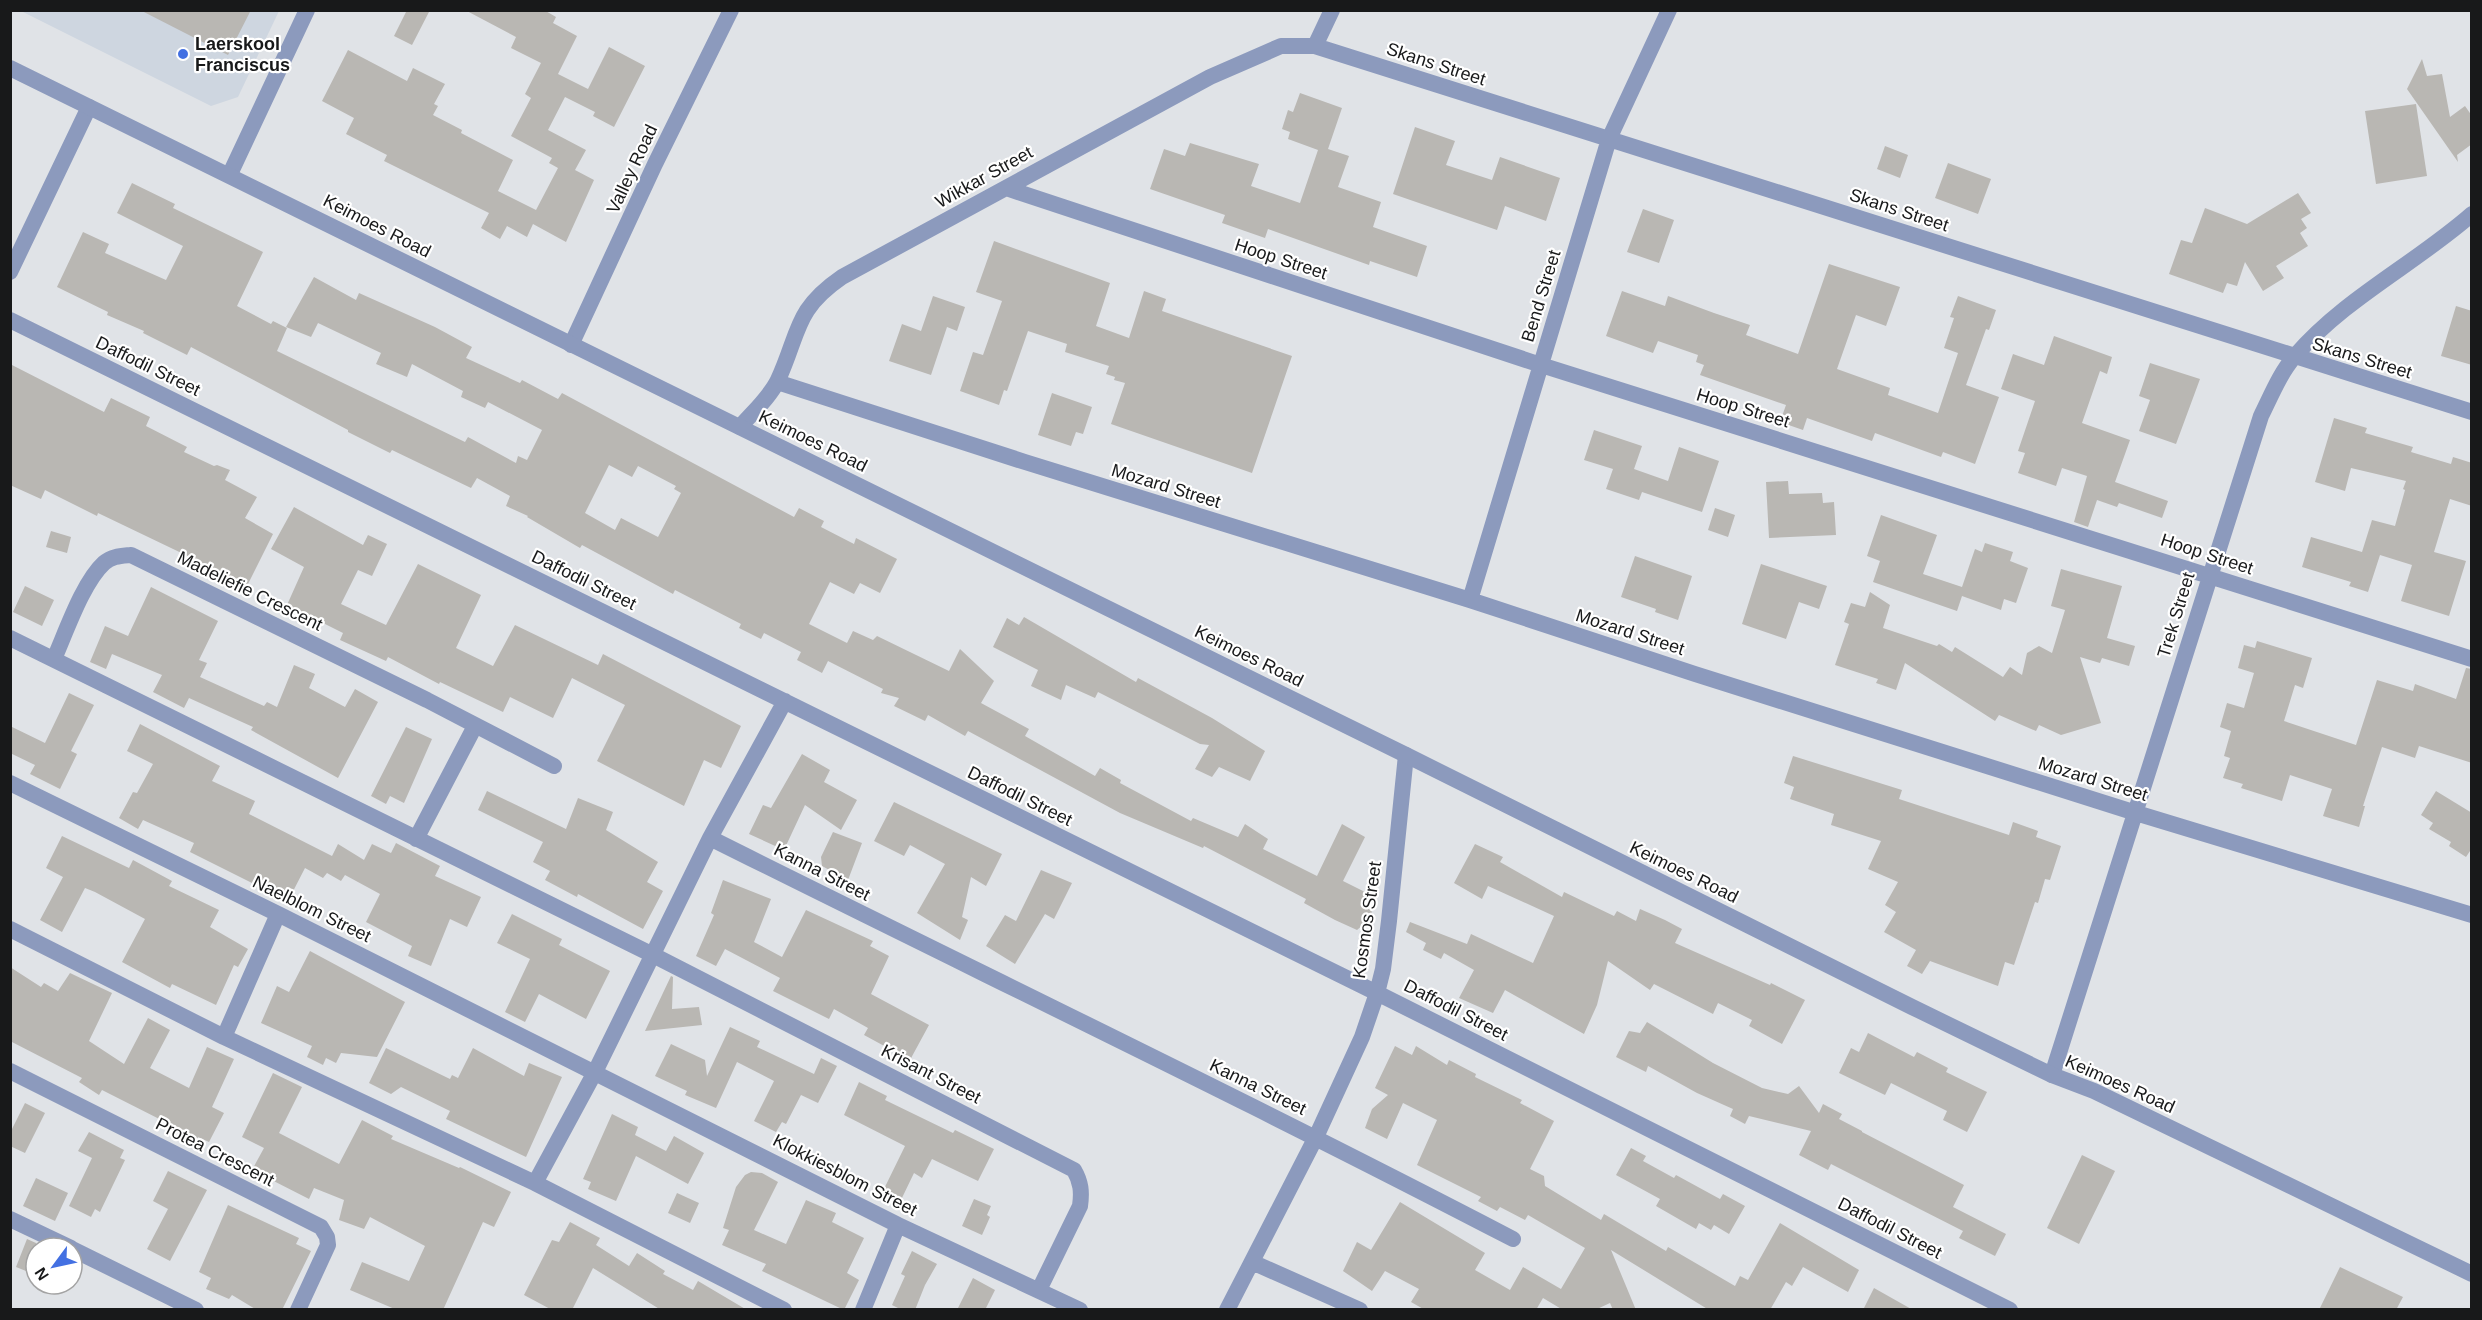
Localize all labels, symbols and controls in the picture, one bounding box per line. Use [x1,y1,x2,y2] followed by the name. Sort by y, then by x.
[195,34,290,75] place label: Laerskool Franciscus
[1384,39,1488,89] street label: Skans Street
[176,47,190,61] marker: Laerskool Franciscus
[603,121,661,217] street label: Valley Road
[932,142,1036,212] street label: Wikkar Street
[1847,185,1951,235] street label: Skans Street
[320,190,434,262] street label: Keimoes Road
[1232,235,1330,283] street label: Hoop Street
[1518,248,1564,344] street label: Bend Street
[93,332,203,400] street label: Daffodil Street
[2310,333,2414,383] street label: Skans Street
[1694,384,1792,432] street label: Hoop Street
[756,406,870,476] street label: Keimoes Road
[1109,460,1223,512] street label: Mozard Street
[2158,530,2256,578] street label: Hoop Street
[529,546,639,614] street label: Daffodil Street
[174,547,326,635] street label: Madeliefie Crescent
[2154,570,2198,660] street label: Trek Street
[1573,605,1687,659] street label: Mozard Street
[1192,621,1306,691] street label: Keimoes Road
[2036,753,2150,805] street label: Mozard Street
[965,762,1075,830] street label: Daffodil Street
[1627,837,1741,907] street label: Keimoes Road
[771,839,873,905] street label: Kanna Street
[1349,860,1385,980] street label: Kosmos Street
[250,872,374,946] street label: Naelblom Street
[1401,975,1511,1045] street label: Daffodil Street
[878,1040,984,1108] street label: Krisant Street
[2062,1051,2178,1117] street label: Keimoes Road
[1206,1055,1310,1119] street label: Kanna Street
[153,1114,277,1190] street label: Protea Crescent
[770,1130,920,1220] street label: Klokkiesblom Street
[1835,1193,1945,1263] street label: Daffodil Street
[24,1236,84,1296] north arrow
[32,1264,52,1283] text: N

